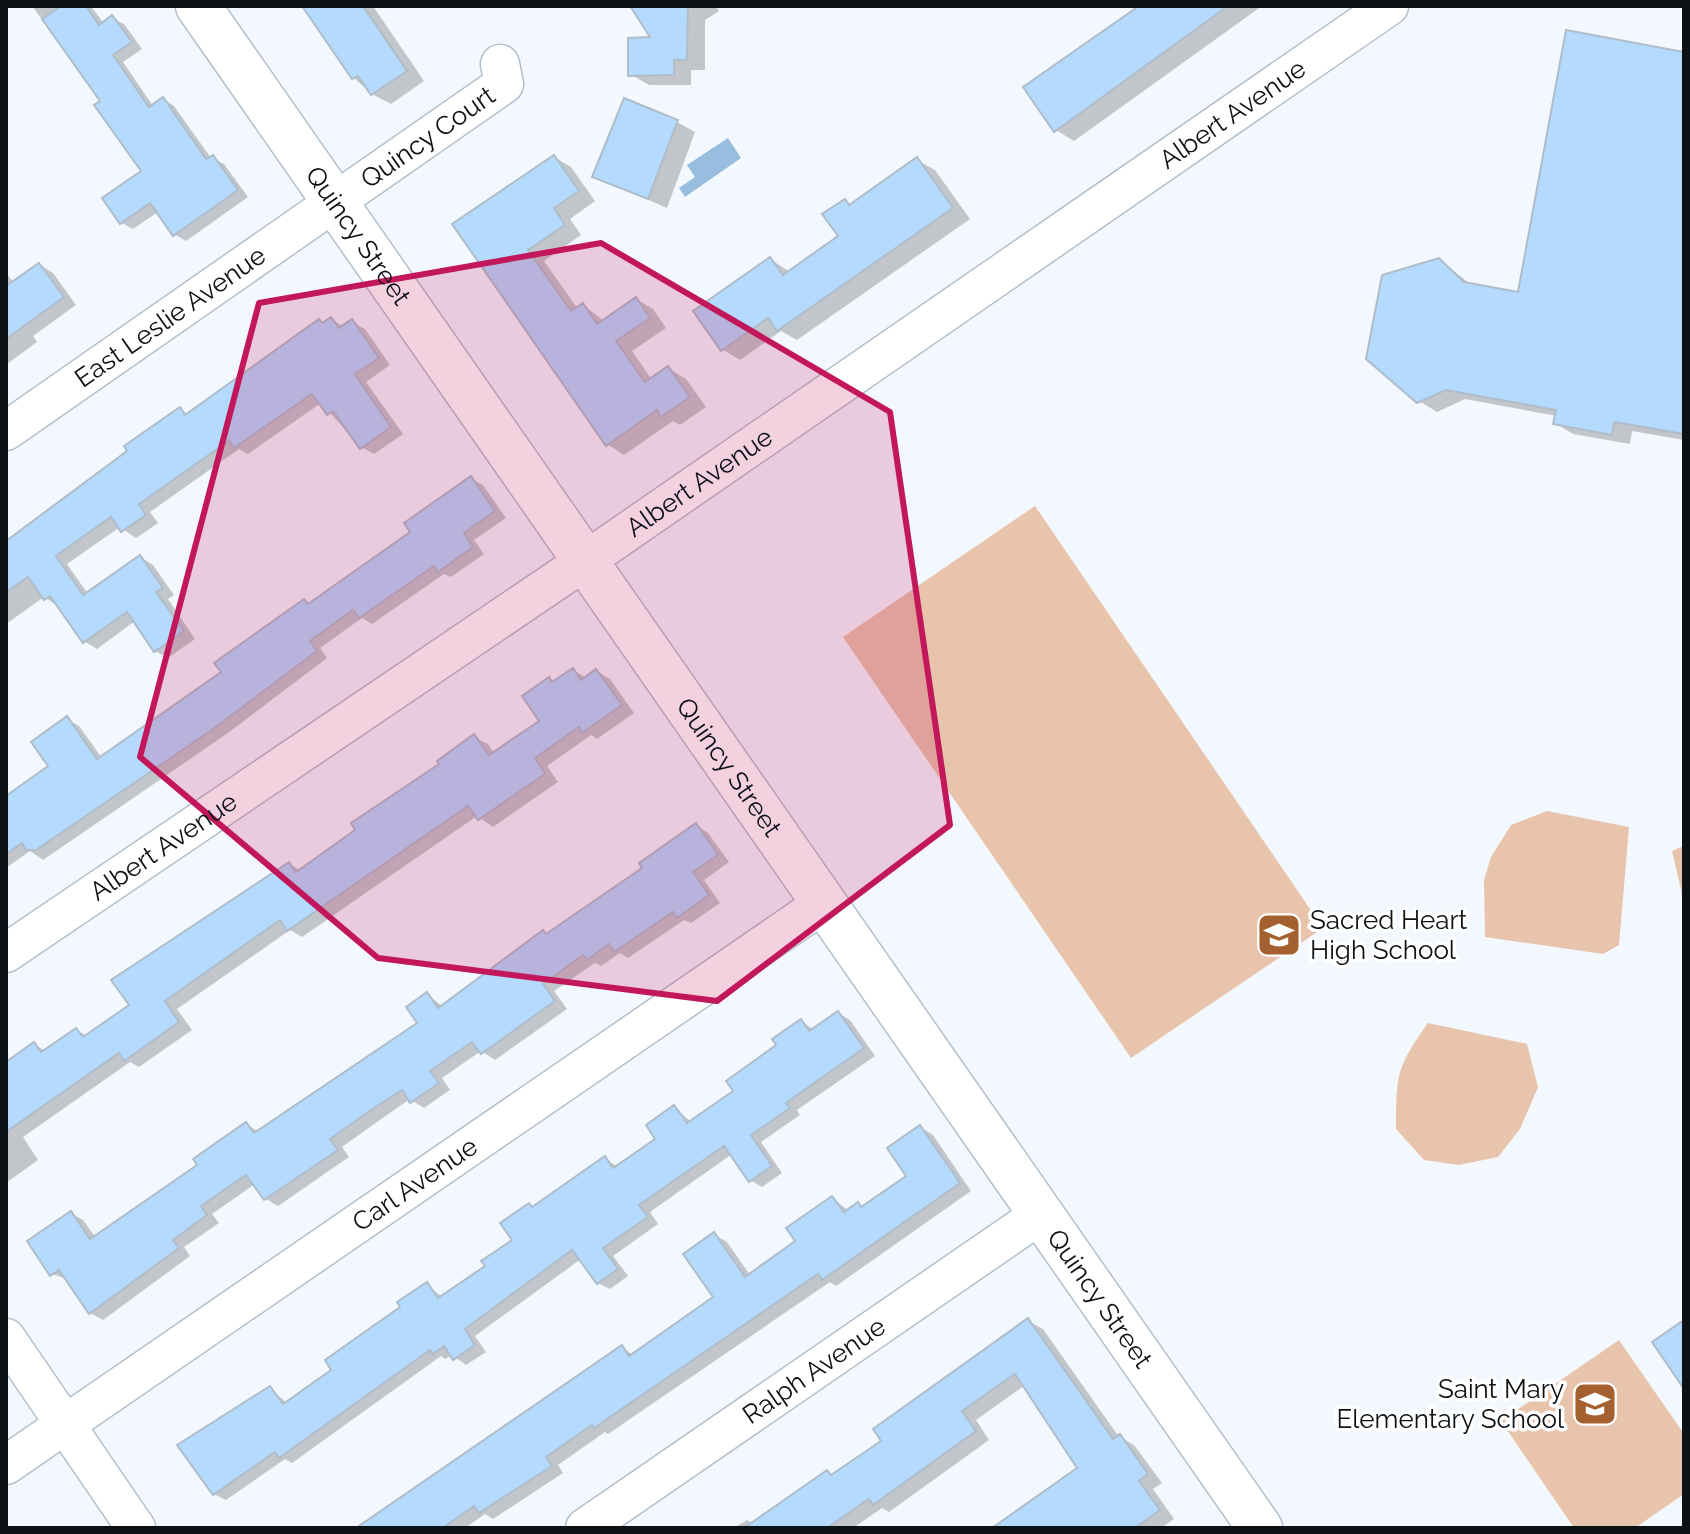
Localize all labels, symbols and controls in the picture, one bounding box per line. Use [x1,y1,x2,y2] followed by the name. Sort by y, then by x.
[1154,53,1311,175] street label: Albert Avenue
[355,80,501,194] street label: Quincy Court
[300,161,417,311] street label: Quincy Street
[69,240,271,393] street label: East Leslie Avenue
[620,421,778,543] street label: Albert Avenue
[670,692,788,842] street label: Quincy Street
[84,786,243,907] street label: Albert Avenue
[1310,905,1468,965] place label: Sacred Heart High School
[1255,911,1303,959] school or university icon: Sacred Heart High School
[347,1131,483,1237] street label: Carl Avenue
[1041,1223,1159,1374] street label: Quincy Street
[737,1311,891,1430] street label: Ralph Avenue
[1336,1374,1565,1434] place label: Saint Mary Elementary School
[1571,1380,1619,1428] school or university icon: Saint Mary Elementary School

